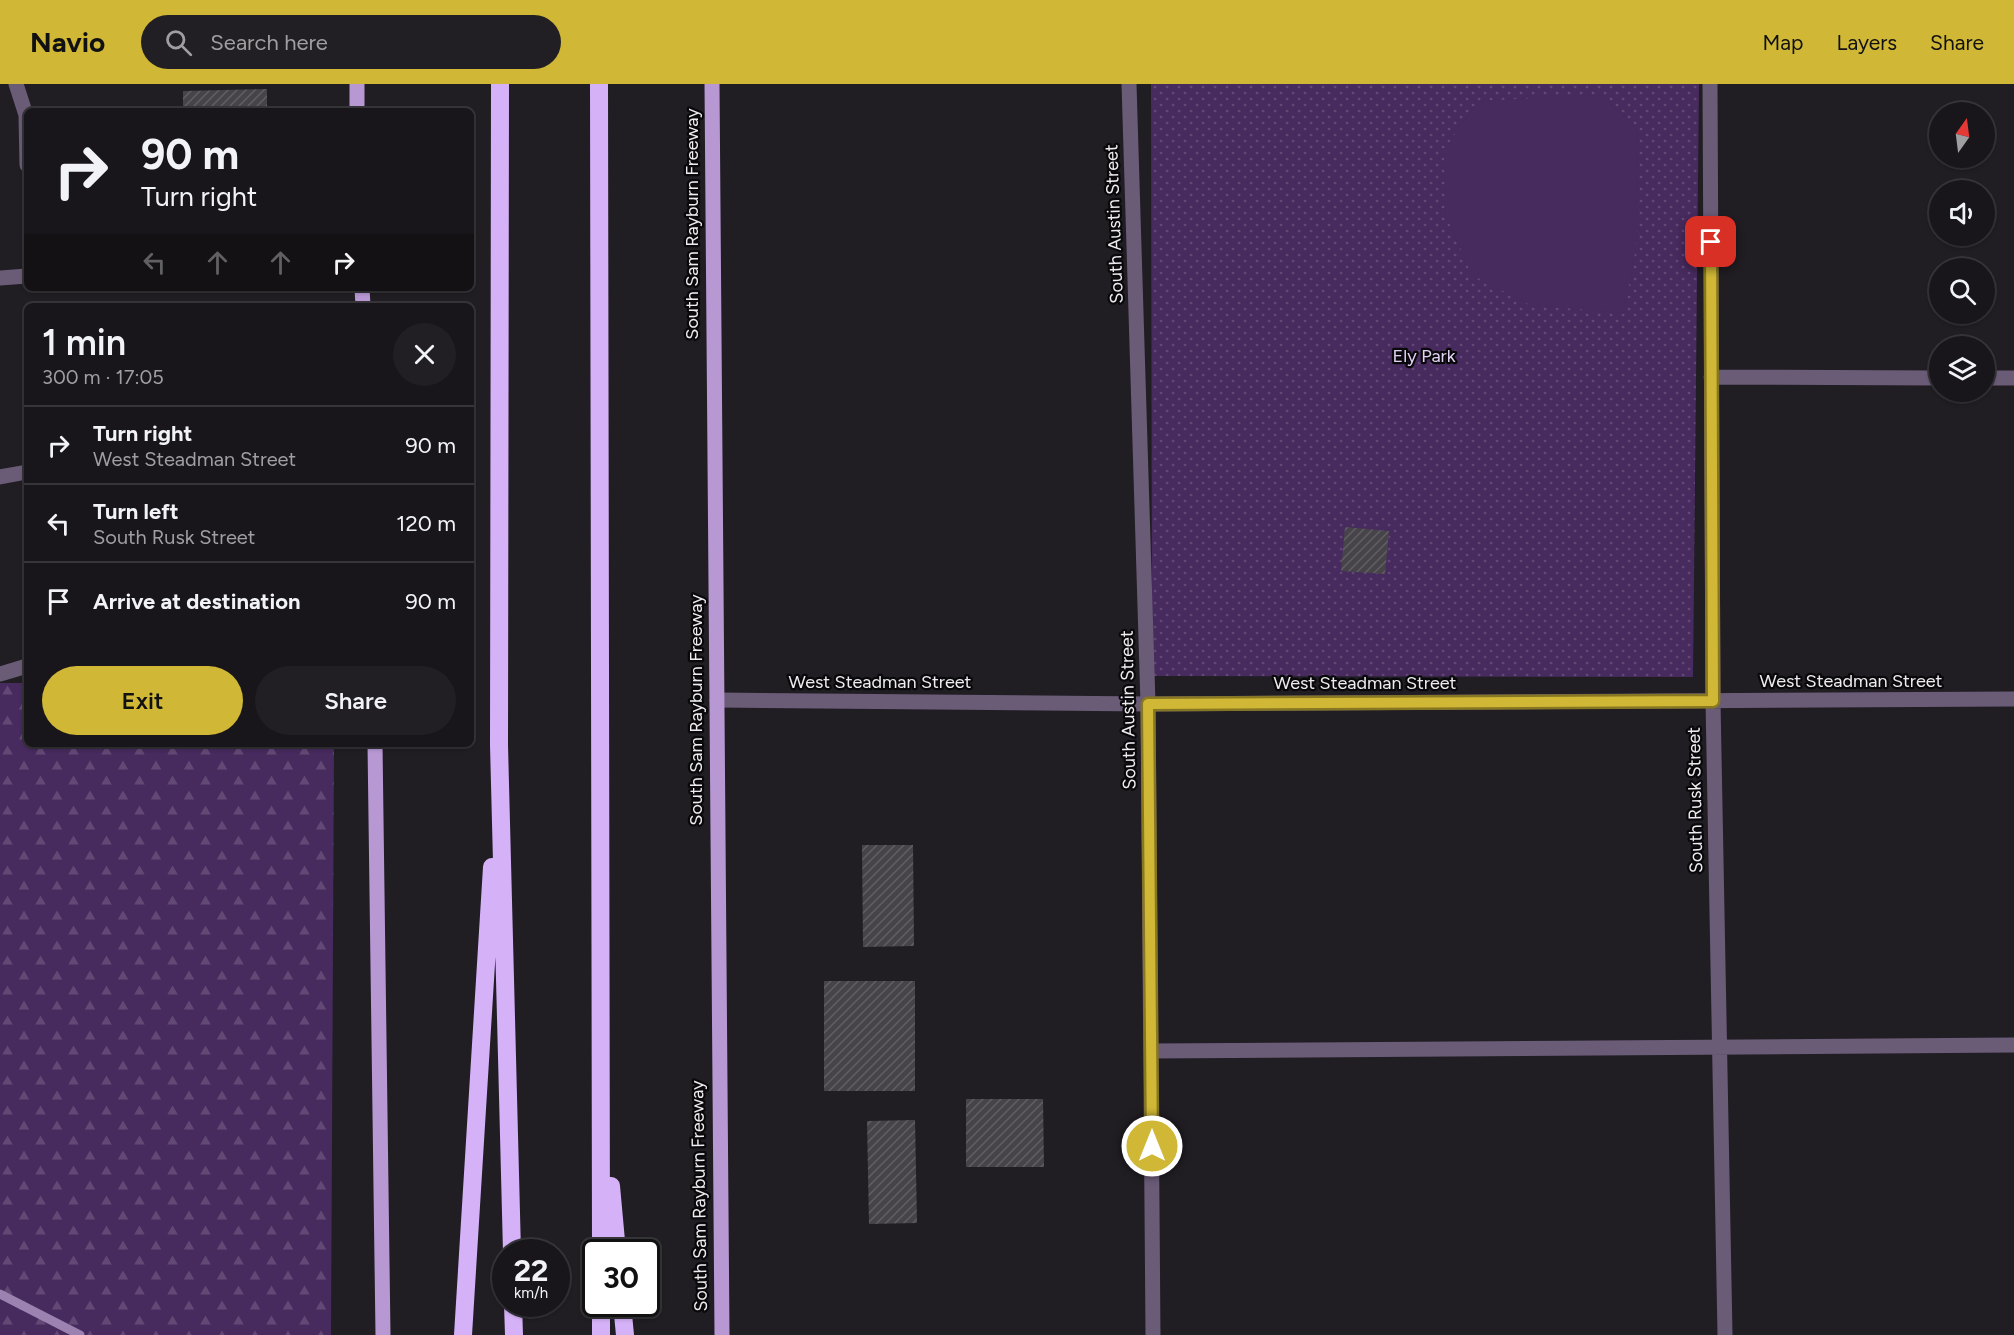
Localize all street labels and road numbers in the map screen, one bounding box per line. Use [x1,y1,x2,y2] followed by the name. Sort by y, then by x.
[681,108,703,340] street label: South Sam Rayburn Freeway
[1100,144,1128,304] street label: South Austin Street
[685,594,707,826] street label: South Sam Rayburn Freeway
[1116,630,1140,790] street label: South Austin Street
[1760,670,1943,692] street label: West Steadman Street
[789,671,972,693] street label: West Steadman Street
[1274,672,1457,694] street label: West Steadman Street
[1683,727,1707,873] street label: South Rusk Street
[686,1080,712,1312] street label: South Sam Rayburn Freeway

